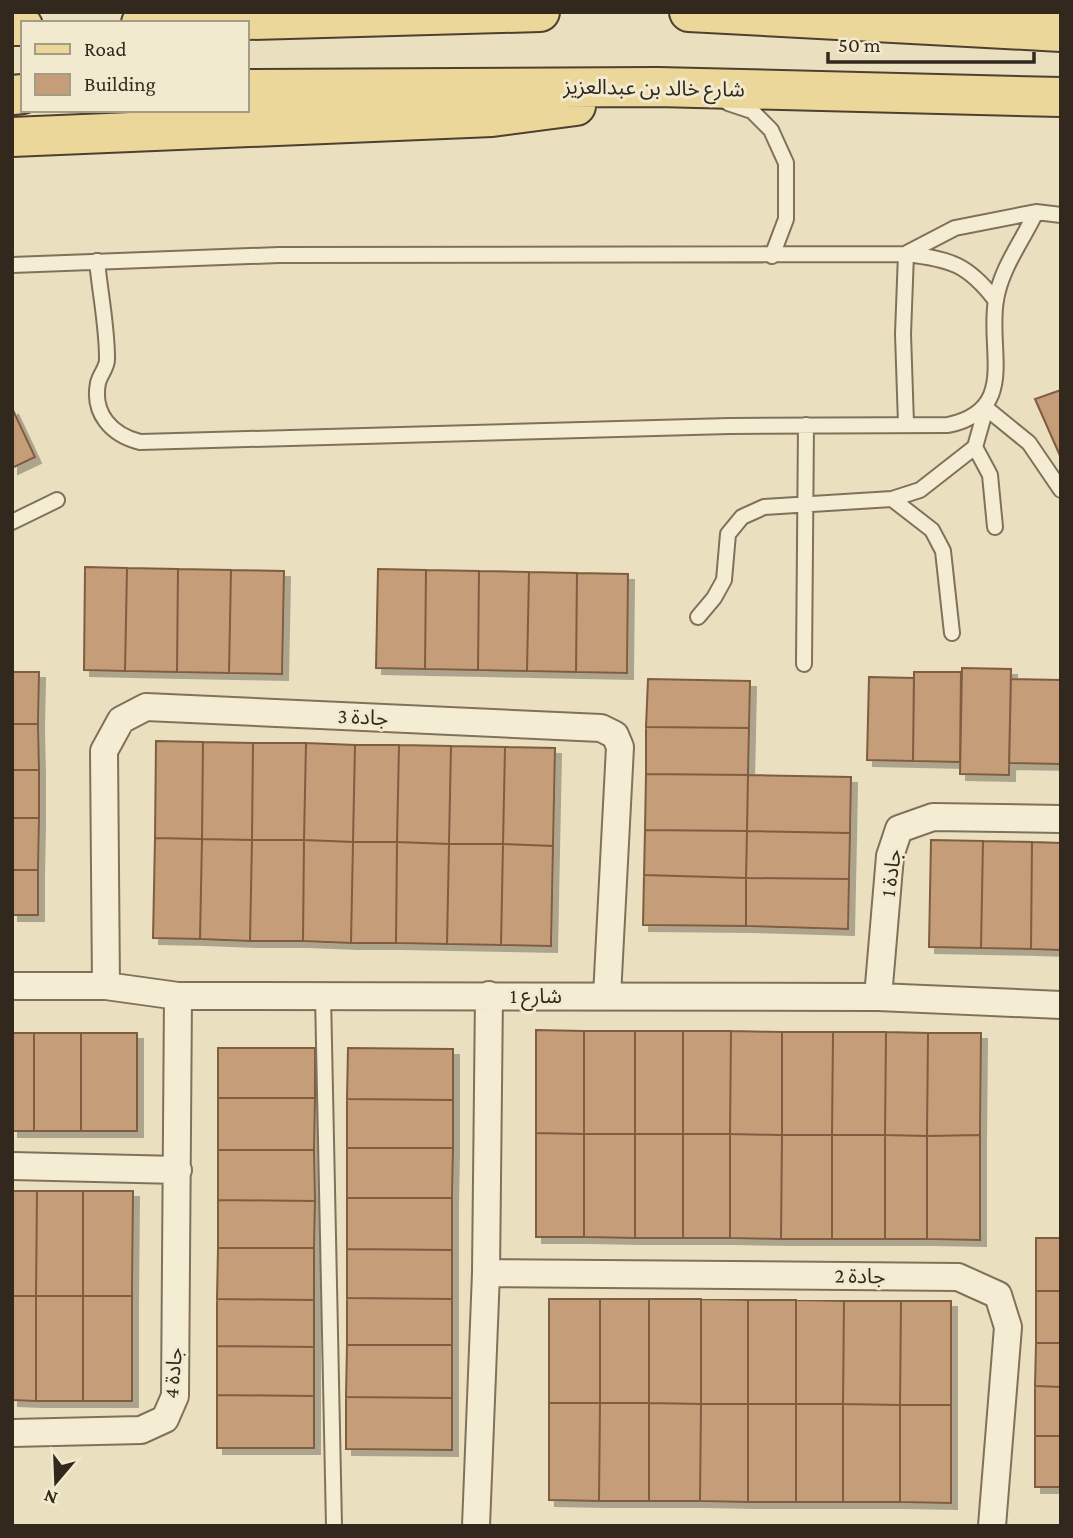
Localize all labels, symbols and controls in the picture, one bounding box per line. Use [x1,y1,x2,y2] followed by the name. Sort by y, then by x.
[21,21,248,112] legend
[828,21,1034,65] scale bar
[838,33,881,57] text: 50 m
[84,37,127,61] text: Road
[84,72,156,96] text: Building
[562,74,745,105] street label: شارع خالد بن عبدالعزيز
[337,704,389,730] street label: جادة 3
[876,848,906,898] street label: جادة 1
[510,984,562,1011] street label: شارع 1
[834,1264,886,1288] street label: جادة 2
[159,1346,187,1400] street label: جادة 4
[21,1447,91,1517] north arrow
[41,1486,60,1510] text: N

